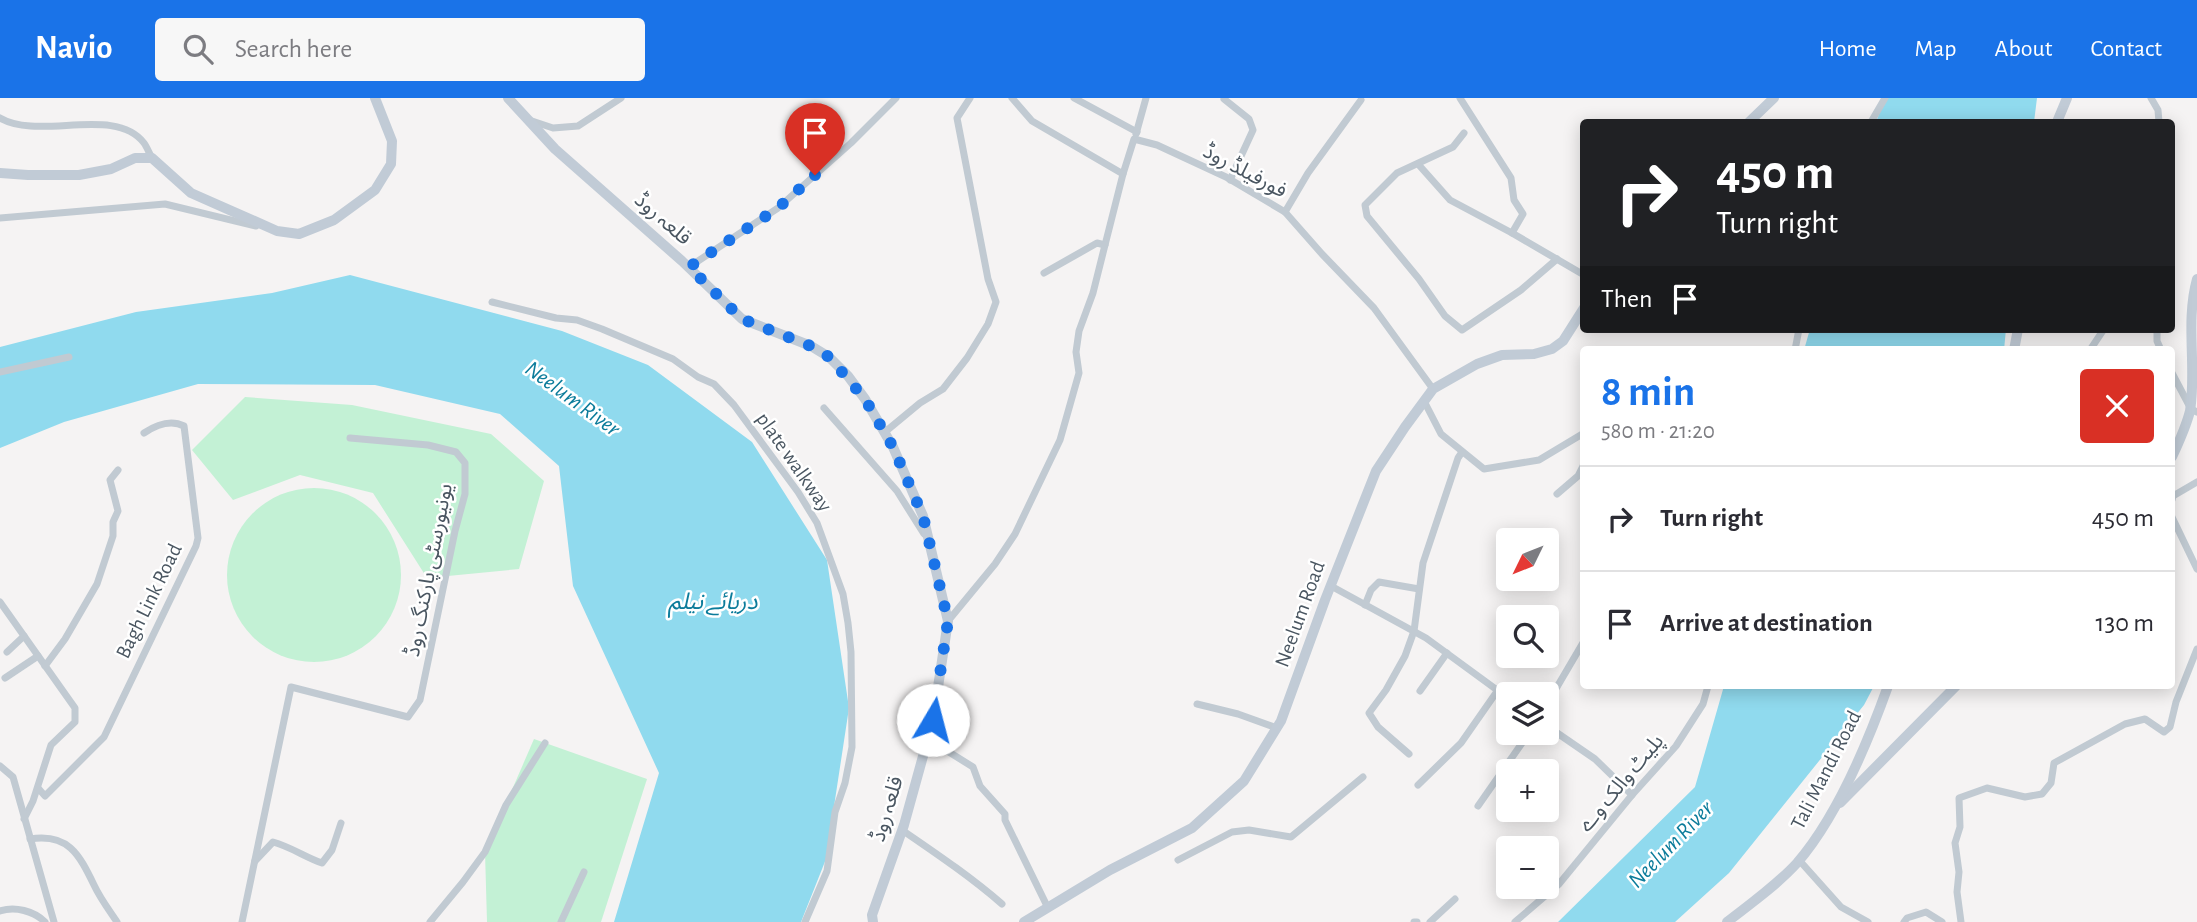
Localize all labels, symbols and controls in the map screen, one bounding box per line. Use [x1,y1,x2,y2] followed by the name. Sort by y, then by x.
[155,18,645,81] search box
[179,30,217,68] icon: search
[35,32,113,65] text: Navio
[235,36,352,62] text: Search here
[1819,37,1877,61] text: Home
[1915,37,1957,61] text: Map
[1995,37,2052,61] text: About
[2090,37,2162,61] text: Contact
[785,103,845,175] pin
[796,114,834,152] icon: arrive
[1199,139,1291,203] street label: فورفیلڈ روڈ
[1601,147,1692,238] icon: right
[1716,149,1834,198] text: 450 m
[630,188,696,250] street label: قلعہ روڈ
[1716,207,1838,239] text: Turn right
[1666,280,1704,318] icon: arrive
[1601,286,1652,312] text: Then
[520,357,624,441] water label: Neelum River
[2080,369,2154,443] button: close
[1601,371,1695,413] text: 8 min
[752,409,836,515] street label: plate walkway
[1601,420,1715,443] text: 580 m · 21:20
[400,481,458,659] street label: یونیورسٹی پارکنگ روڈ
[1601,500,1639,538] icon: right
[1660,505,1763,531] text: Turn right
[2092,505,2154,531] text: 450 m
[1496,528,1559,592] north arrow
[1496,528,1559,899] map controls
[112,540,186,662] street label: Bagh Link Road
[1271,558,1329,670] street label: Neelum Road
[667,591,759,619] water label: دریائے نیلم
[1496,605,1559,668] button: search
[1601,605,1639,643] icon: arrive
[1660,610,1873,636] text: Arrive at destination
[2096,610,2154,636] text: 130 m
[1496,682,1559,745] button: layers
[896,683,970,757] position arrow
[1787,707,1865,833] street label: Tali Mandi Road
[1574,730,1669,837] street label: پلیٹ والک وے
[1496,759,1559,822] button: +
[866,773,908,845] street label: قلعہ روڈ
[1624,797,1718,893] water label: Neelum River
[1496,836,1559,899] button: −

